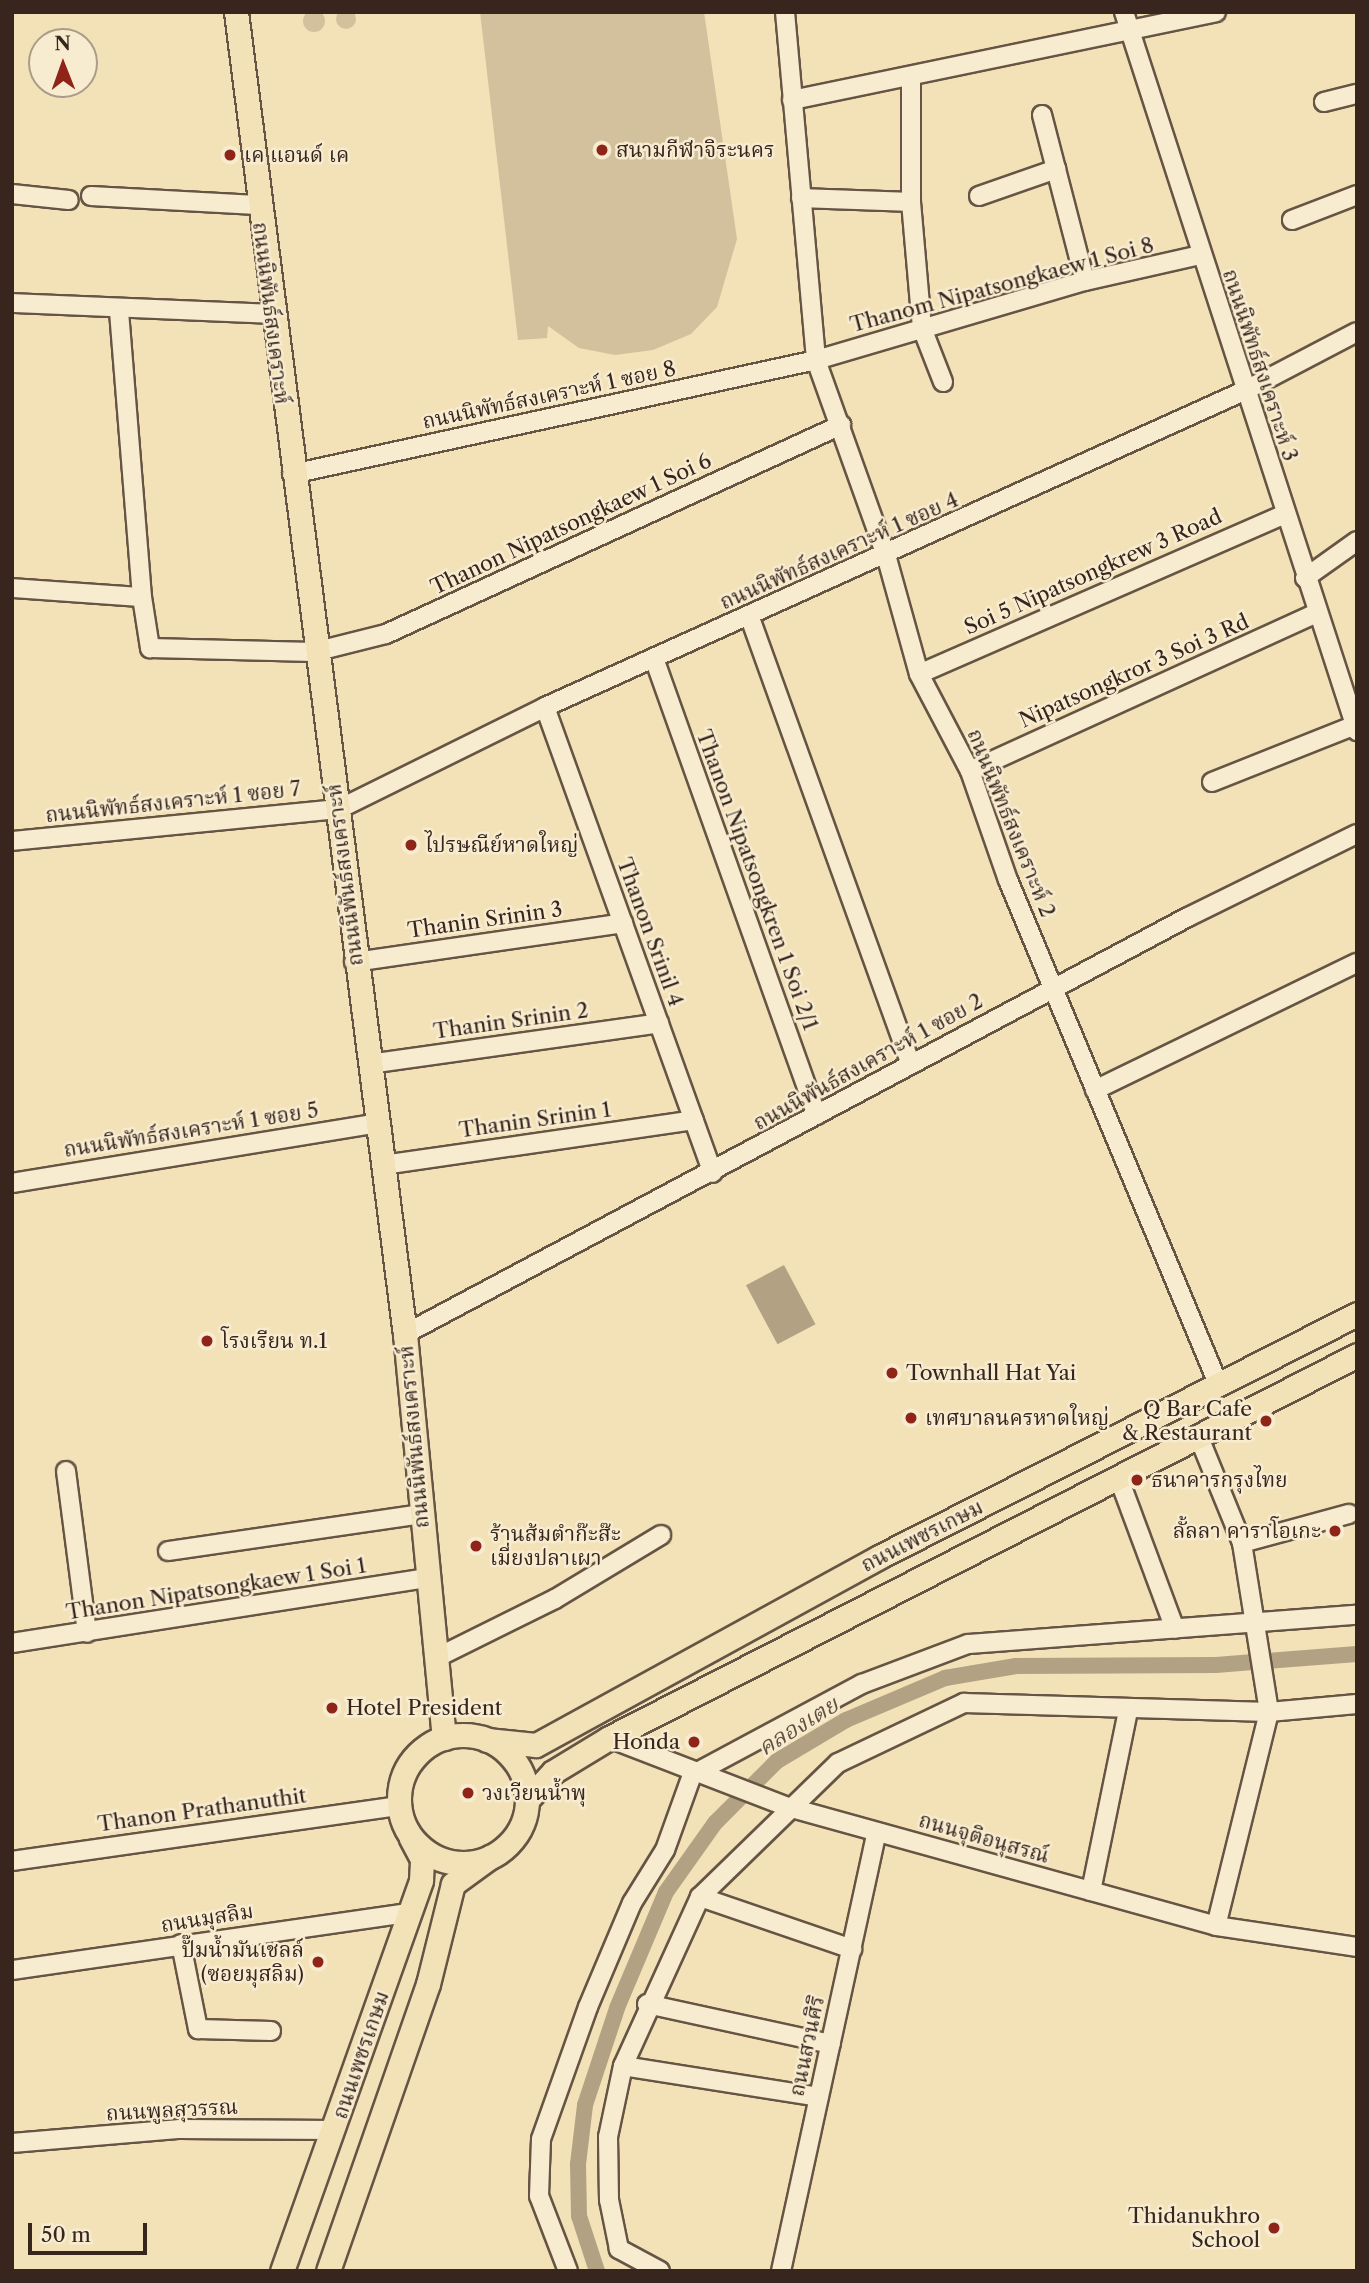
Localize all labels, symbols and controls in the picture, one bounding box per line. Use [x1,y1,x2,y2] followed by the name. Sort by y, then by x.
[28,28,98,98] north arrow
[54,32,71,55] text: N
[616,137,774,163] place label: สนามกีฬาจิระนคร
[244,142,349,168] place label: เค แอนด์ เค
[594,142,610,158] marker: สนามกีฬาจิระนคร
[222,147,238,163] marker: เค แอนด์ เค
[247,221,295,405] street label: ถนนนิพันธ์สงเคราะห์
[847,232,1157,338] street label: Thanom Nipatsongkaew 1 Soi 8
[1217,266,1303,464] street label: ถนนนิพัทธ์สงเคราะห์ 3
[420,356,678,434] street label: ถนนนิพัทธ์สงเคราะห์ 1 ซอย 8
[426,448,716,600] street label: Thanon Nipatsongkaew 1 Soi 6
[716,487,962,615] street label: ถนนนิพัทธ์สงเคราะห์ 1 ซอย 4
[960,504,1226,640] street label: Soi 5 Nipatsongkrew 3 Road
[1015,609,1253,733] street label: Nipatsongkror 3 Soi 3 Rd
[962,725,1060,921] street label: ถนนนิพัทธ์สงเคราะห์ 2
[691,726,823,1034] street label: Thanon Nipatsongkren 1 Soi 2/1
[44,776,302,828] street label: ถนนนิพัทธ์สงเคราะห์ 1 ซอย 7
[321,783,369,967] street label: ถนนนิพันธ์สงเคราะห์
[425,832,578,858] place label: ไปรษณีย์หาดใหญ่
[403,837,419,853] marker: ไปรษณีย์หาดใหญ่
[611,854,689,1010] street label: Thanon Srinil 4
[406,897,564,943] street label: Thanin Srinin 3
[749,988,987,1136] street label: ถนนนิพันธ์สงเคราะห์ 1 ซอย 2
[432,998,590,1044] street label: Thanin Srinin 2
[62,1097,320,1163] street label: ถนนนิพัทธ์สงเคราะห์ 1 ซอย 5
[457,1097,613,1143] street label: Thanin Srinin 1
[221,1328,327,1354] place label: โรงเรียน ท.1
[199,1333,215,1349] marker: โรงเรียน ท.1
[393,1345,435,1529] street label: ถนนนิพันธ์สงเคราะห์
[906,1360,1077,1386] place label: Townhall Hat Yai
[884,1365,900,1381] marker: Townhall Hat Yai
[1122,1396,1252,1446] place label: Q Bar Cafe & Restaurant
[925,1405,1109,1431] place label: เทศบาลนครหาดใหญ่
[903,1410,919,1426] marker: เทศบาลนครหาดใหญ่
[1258,1413,1274,1429] marker: Q Bar Cafe & Restaurant
[1151,1467,1288,1493] place label: ธนาคารกรุงไทย
[1129,1472,1145,1488] marker: ธนาคารกรุงไทย
[857,1494,987,1578] street label: ถนนเพชรเกษม
[1173,1518,1321,1544] place label: ลั้ลลา คาราโอเกะ
[490,1521,621,1571] place label: ร้านส้มตำก๊ะส๊ะ เมี่ยงปลาเผา
[1327,1523,1343,1539] marker: ลั้ลลา คาราโอเกะ
[468,1538,484,1554] marker: ร้านส้มตำก๊ะส๊ะ เมี่ยงปลาเผา
[64,1553,368,1625] street label: Thanon Nipatsongkaew 1 Soi 1
[753,1691,843,1761] water label: คลองเตย
[346,1695,502,1721] place label: Hotel President
[324,1700,340,1716] marker: Hotel President
[613,1729,680,1755] place label: Honda
[686,1734,702,1750] marker: Honda
[482,1780,586,1806] place label: วงเวียนน้ำพุ
[96,1783,308,1837] street label: Thanon Prathanuthit
[460,1785,476,1801] marker: วงเวียนน้ำพุ
[916,1807,1052,1869] street label: ถนนจุติอนุสรณ์
[159,1898,255,1938] street label: ถนนมุสลิม
[181,1937,304,1987] place label: ปั๊มน้ำมันเชลล์ (ซอยมุสลิม)
[310,1954,326,1970] marker: ปั๊มน้ำมันเชลล์ (ซอยมุสลิม)
[327,1988,395,2122] street label: ถนนเพชรเกษม
[784,1993,830,2099] street label: ถนนสวนศิริ
[105,2094,239,2126] street label: ถนนพูลสุวรรณ
[1128,2203,1260,2253] place label: Thidanukhro School
[32,2210,150,2254] scale bar
[1266,2220,1282,2236] marker: Thidanukhro School
[41,2222,91,2247] text: 50 m

